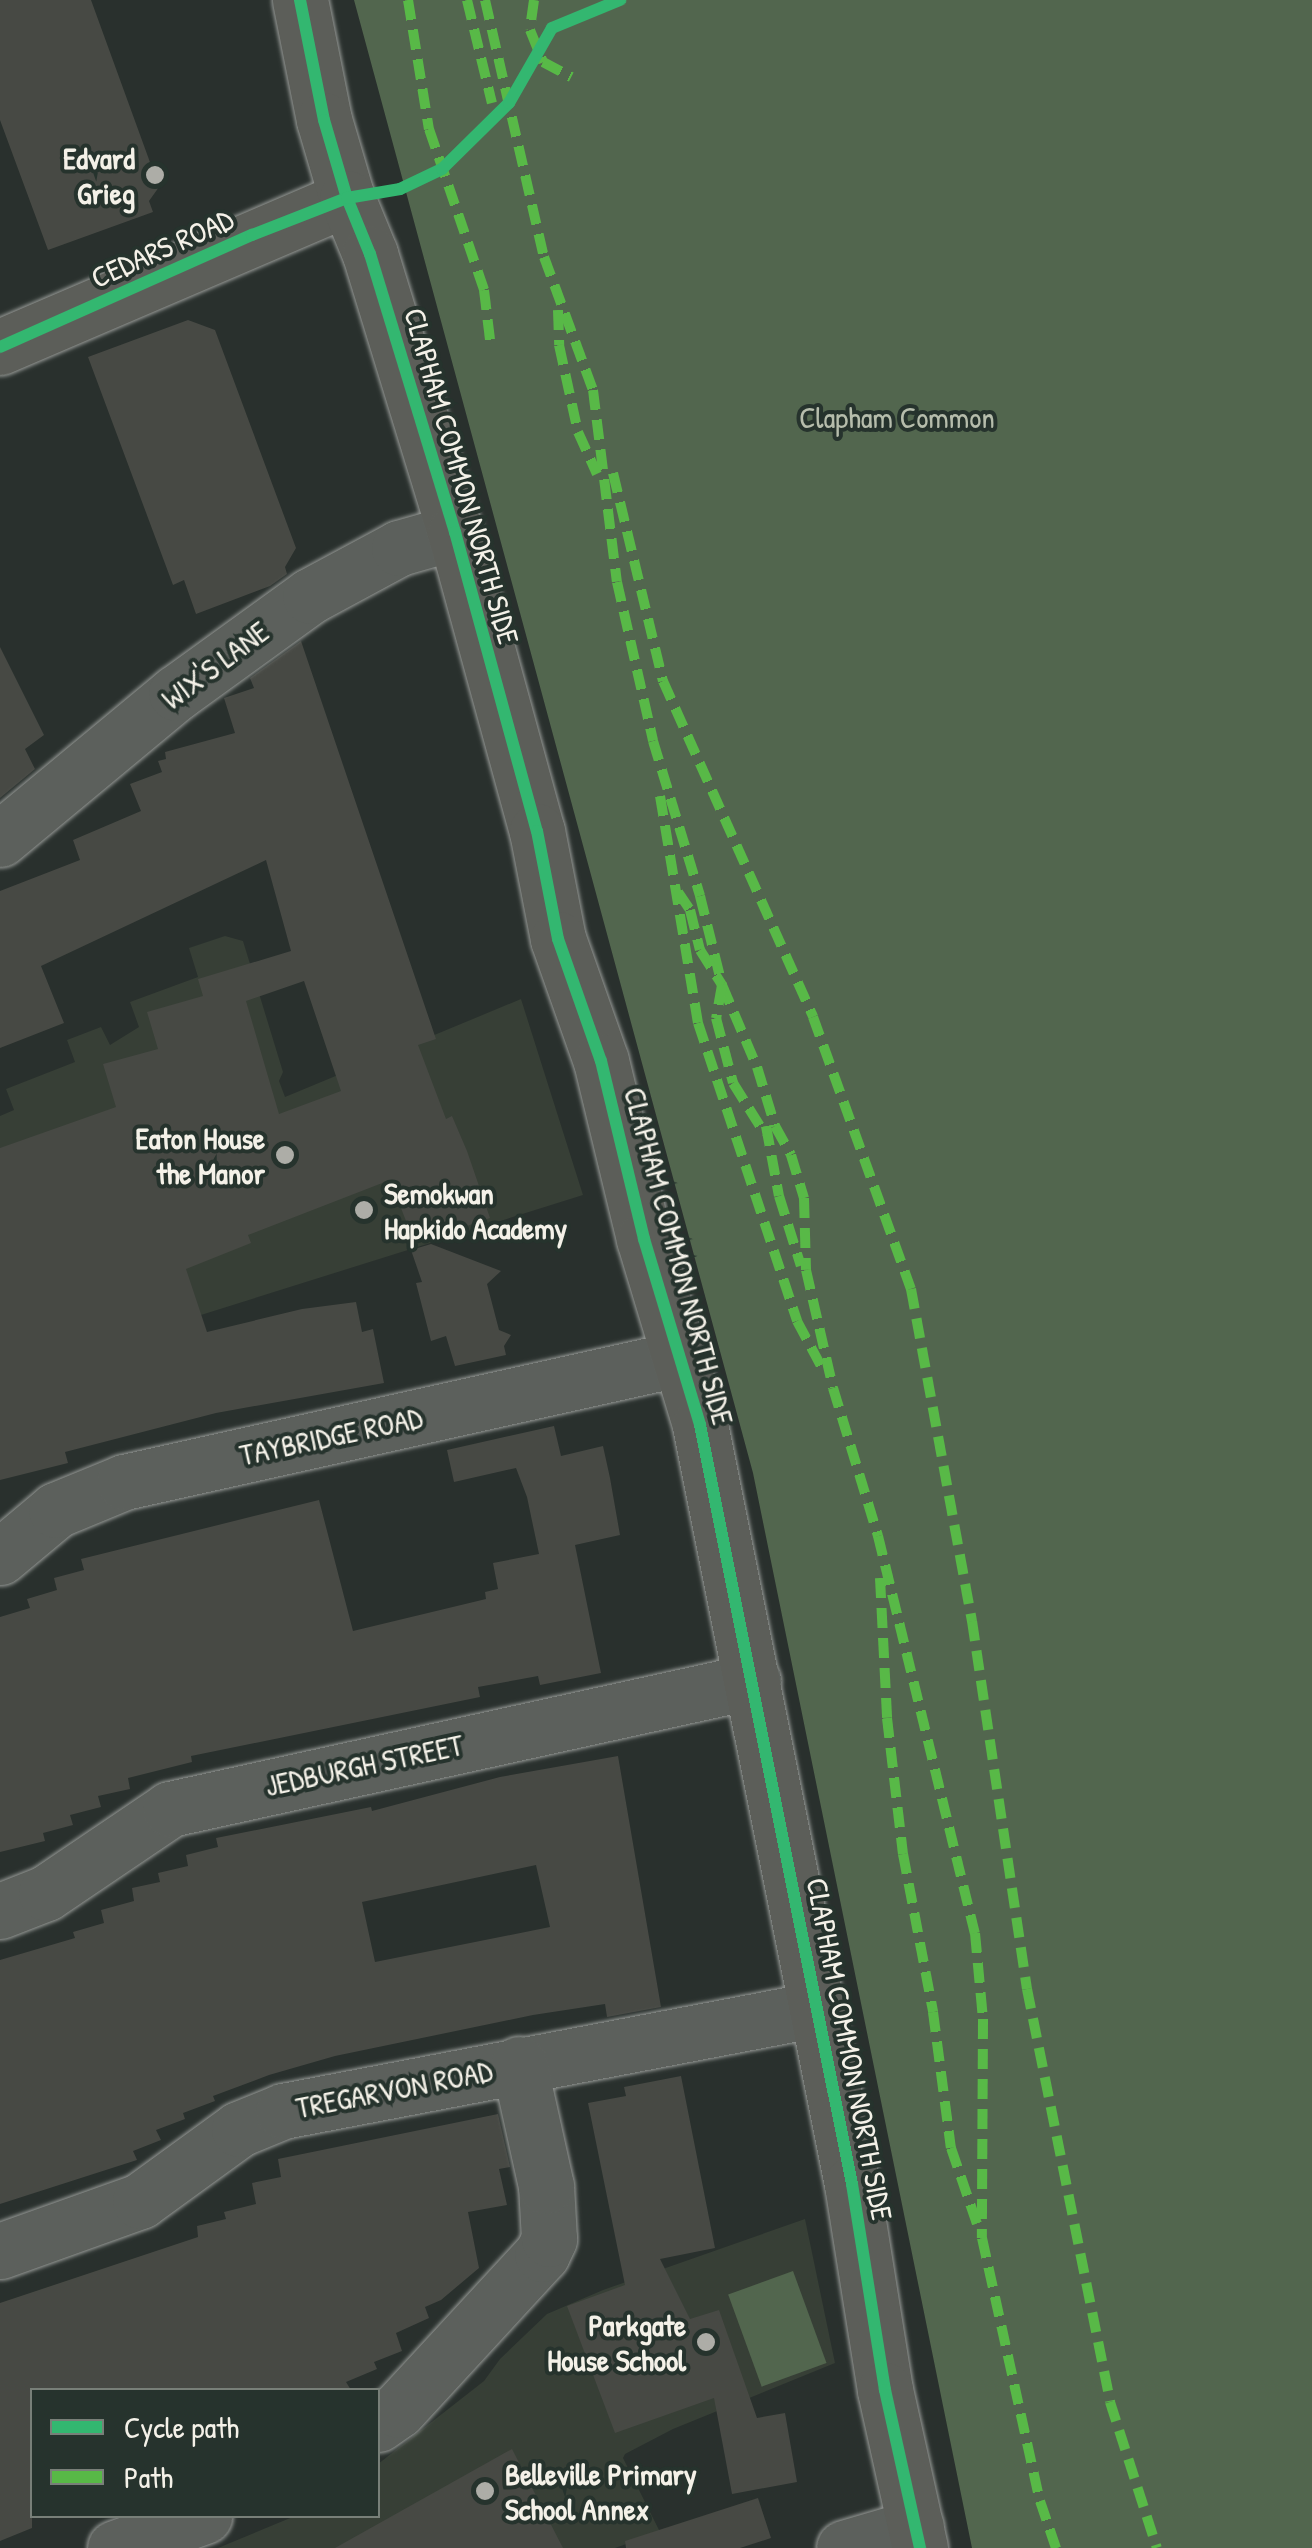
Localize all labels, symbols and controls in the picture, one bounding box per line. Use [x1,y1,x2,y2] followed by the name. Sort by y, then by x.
[63,140,135,210] place label: Edvard Grieg
[144,164,166,186] marker: Edvard Grieg
[85,201,239,295] street label: CEDARS ROAD
[397,304,527,648] street label: CLAPHAM COMMON NORTH SIDE
[799,399,995,435] park label: Clapham Common
[155,613,275,717] street label: WIX'S LANE
[617,1083,741,1429] street label: CLAPHAM COMMON NORTH SIDE
[135,1120,265,1190] place label: Eaton House the Manor
[274,1144,296,1166] marker: Eaton House the Manor
[384,1175,567,1246] place label: Semokwan Hapkido Academy
[353,1199,375,1221] marker: Semokwan Hapkido Academy
[236,1399,426,1473] street label: TAYBRIDGE ROAD
[262,1726,466,1804] street label: JEDBURGH STREET
[799,1875,901,2223] street label: CLAPHAM COMMON NORTH SIDE
[293,2052,495,2126] street label: TREGARVON ROAD
[547,2307,686,2378] place label: Parkgate House School
[695,2331,717,2353] marker: Parkgate House School
[30,2388,380,2518] legend
[124,2407,239,2447] text: Cycle path
[505,2456,697,2526] place label: Belleville Primary School Annex
[124,2457,173,2497] text: Path
[474,2480,496,2502] marker: Belleville Primary School Annex

